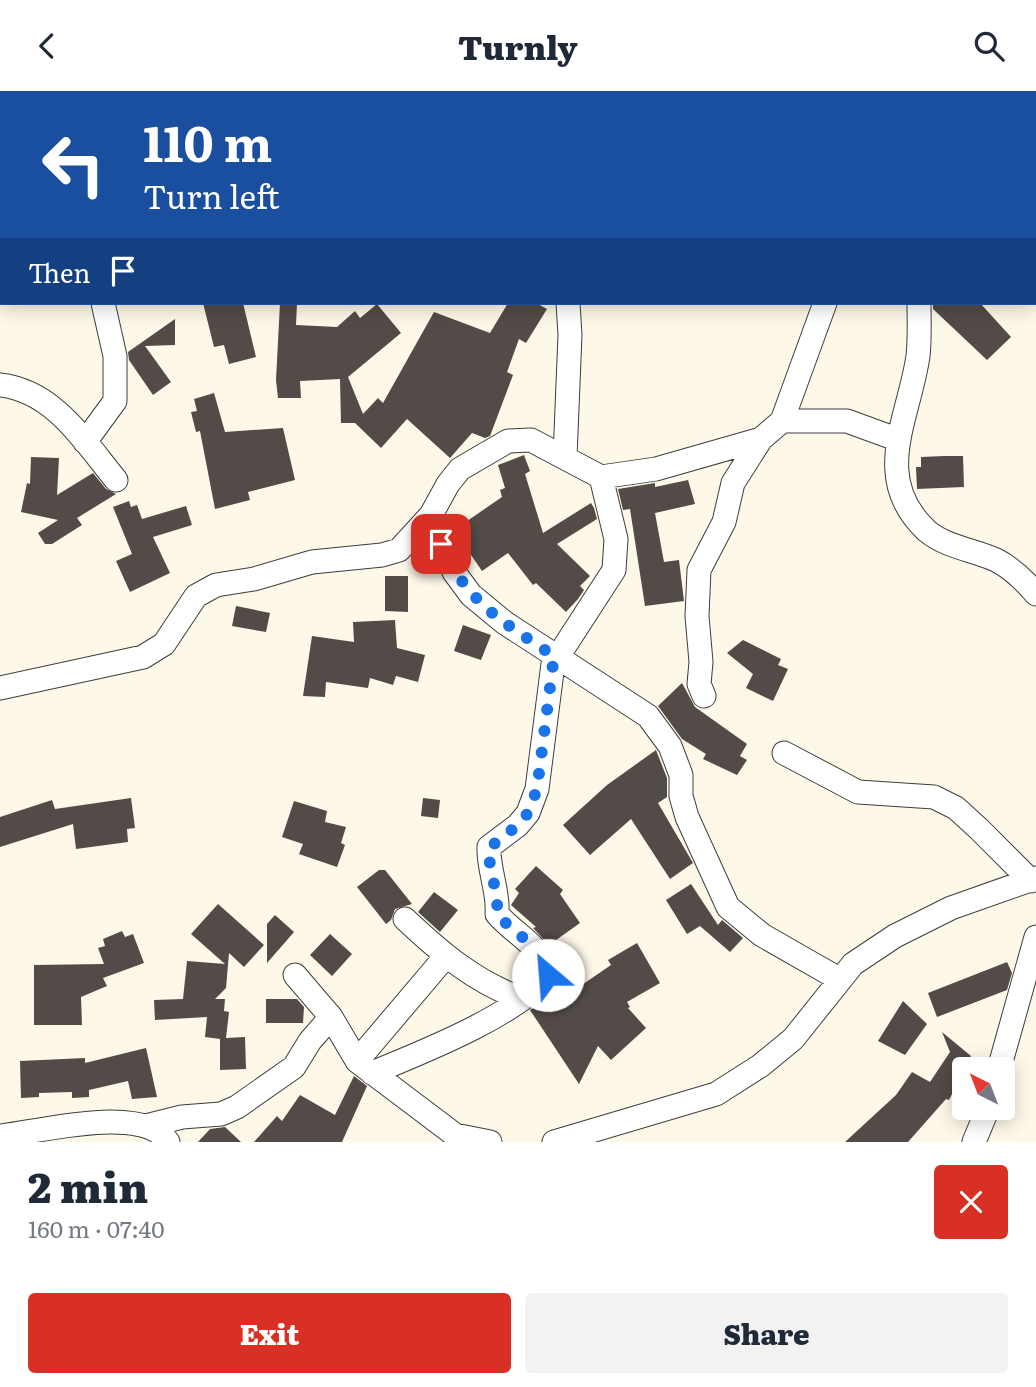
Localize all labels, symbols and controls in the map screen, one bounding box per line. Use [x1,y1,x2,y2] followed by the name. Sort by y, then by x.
[458,22,578,70] text: Turnly
[28,27,66,65] icon: back
[970,27,1008,65] icon: search
[143,104,272,177] text: 110 m
[28,119,119,210] icon: left
[143,171,280,219] text: Turn left
[28,252,90,291] text: Then
[104,252,142,290] icon: arrive
[411,514,471,574] pin
[422,525,460,563] icon: arrive
[511,938,585,1012] position arrow
[952,1057,1015,1120] north arrow
[952,1057,1015,1120] map controls
[28,1154,148,1216] text: 2 min
[934,1165,1008,1239] button: close
[28,1211,164,1245] text: 160 m · 07:40
[28,1293,511,1373] button: Exit
[525,1293,1008,1373] button: Share

